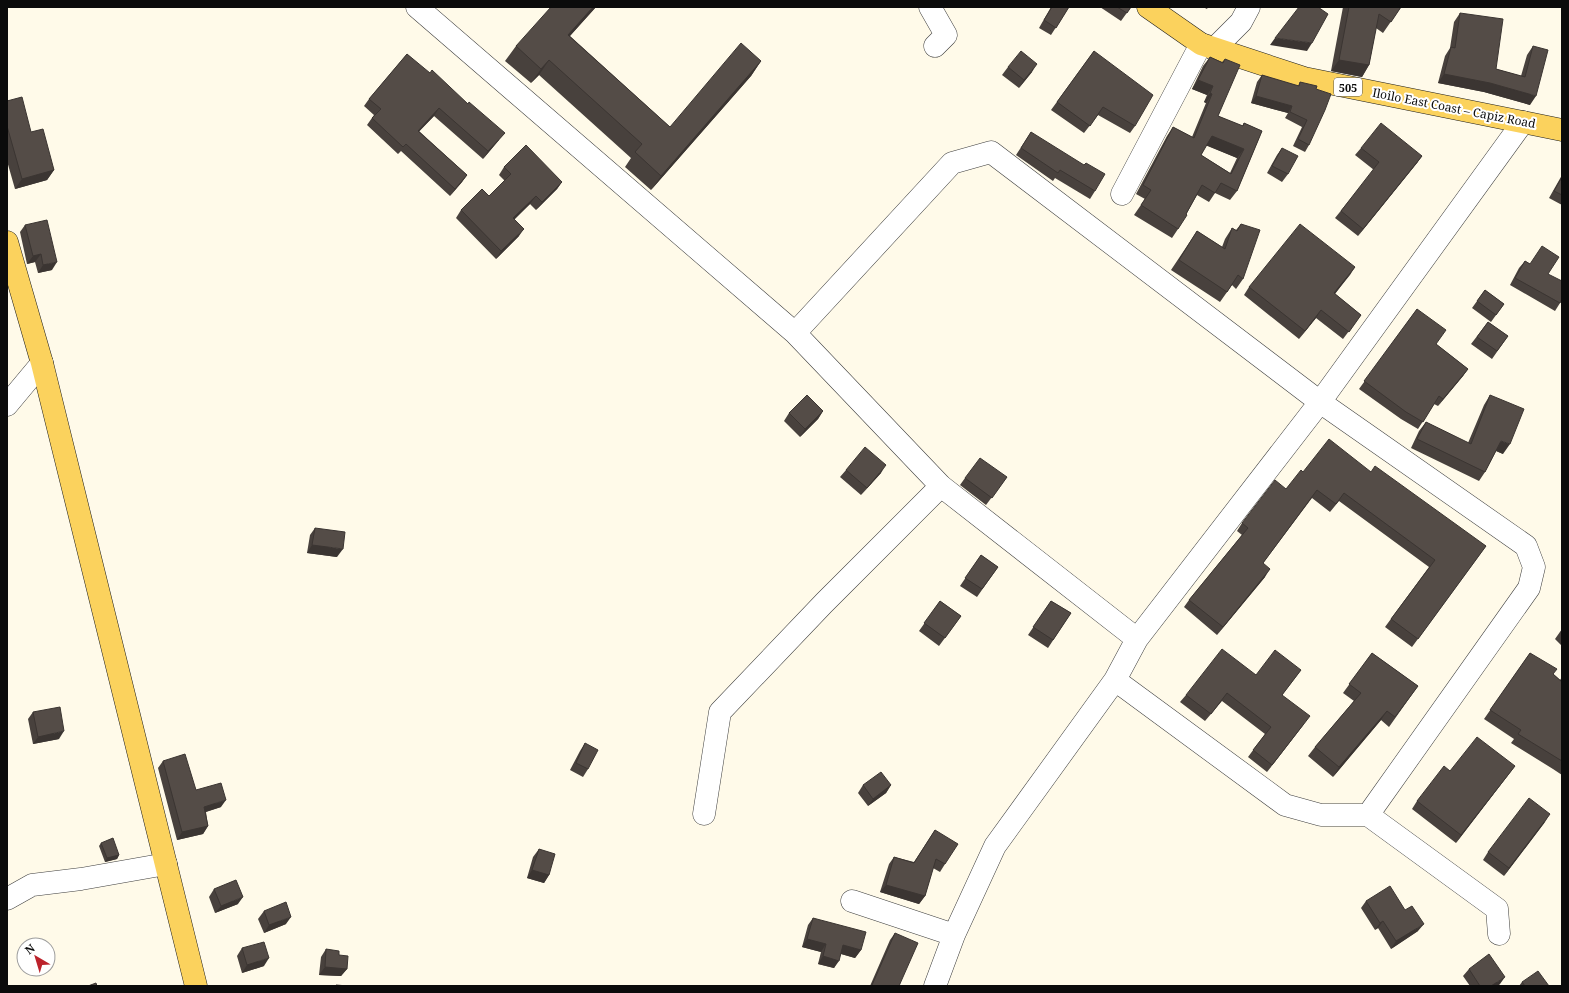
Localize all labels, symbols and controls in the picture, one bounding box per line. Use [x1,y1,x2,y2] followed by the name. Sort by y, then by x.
[1334,78,1362,96] road number: 505
[1371,84,1538,132] street label: Iloilo East Coast – Capiz Road
[16,937,56,977] north arrow
[22,940,38,957] text: N

